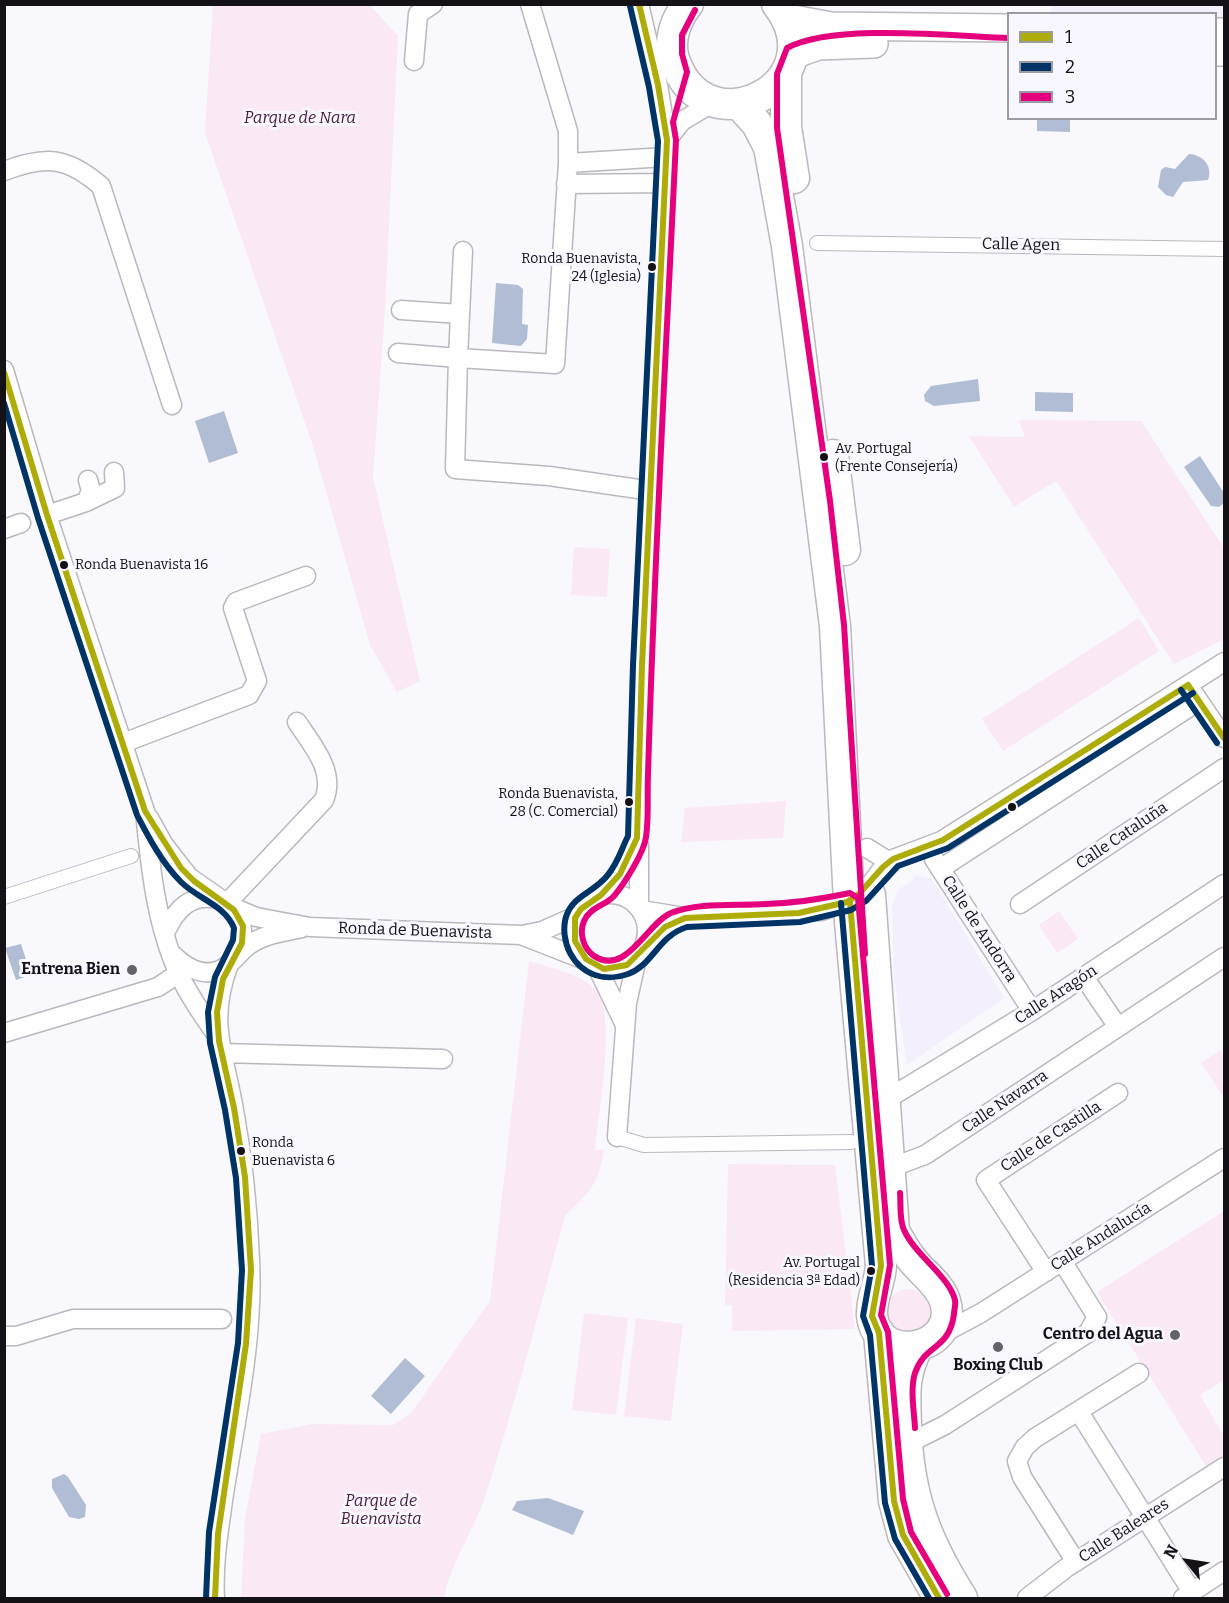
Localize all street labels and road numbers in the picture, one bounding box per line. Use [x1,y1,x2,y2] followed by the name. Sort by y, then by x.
[982,235,1060,255] street label: Calle Agen
[1073,798,1171,874] street label: Calle Cataluña
[937,872,1021,986] street label: Calle de Andorra
[337,919,493,943] street label: Ronda de Buenavista
[1011,961,1101,1029] street label: Calle Aragón
[958,1066,1052,1138] street label: Calle Navarra
[997,1097,1105,1177] street label: Calle de Castilla
[1047,1198,1155,1276] street label: Calle Andalucía
[1075,1495,1173,1567] street label: Calle Baleares

